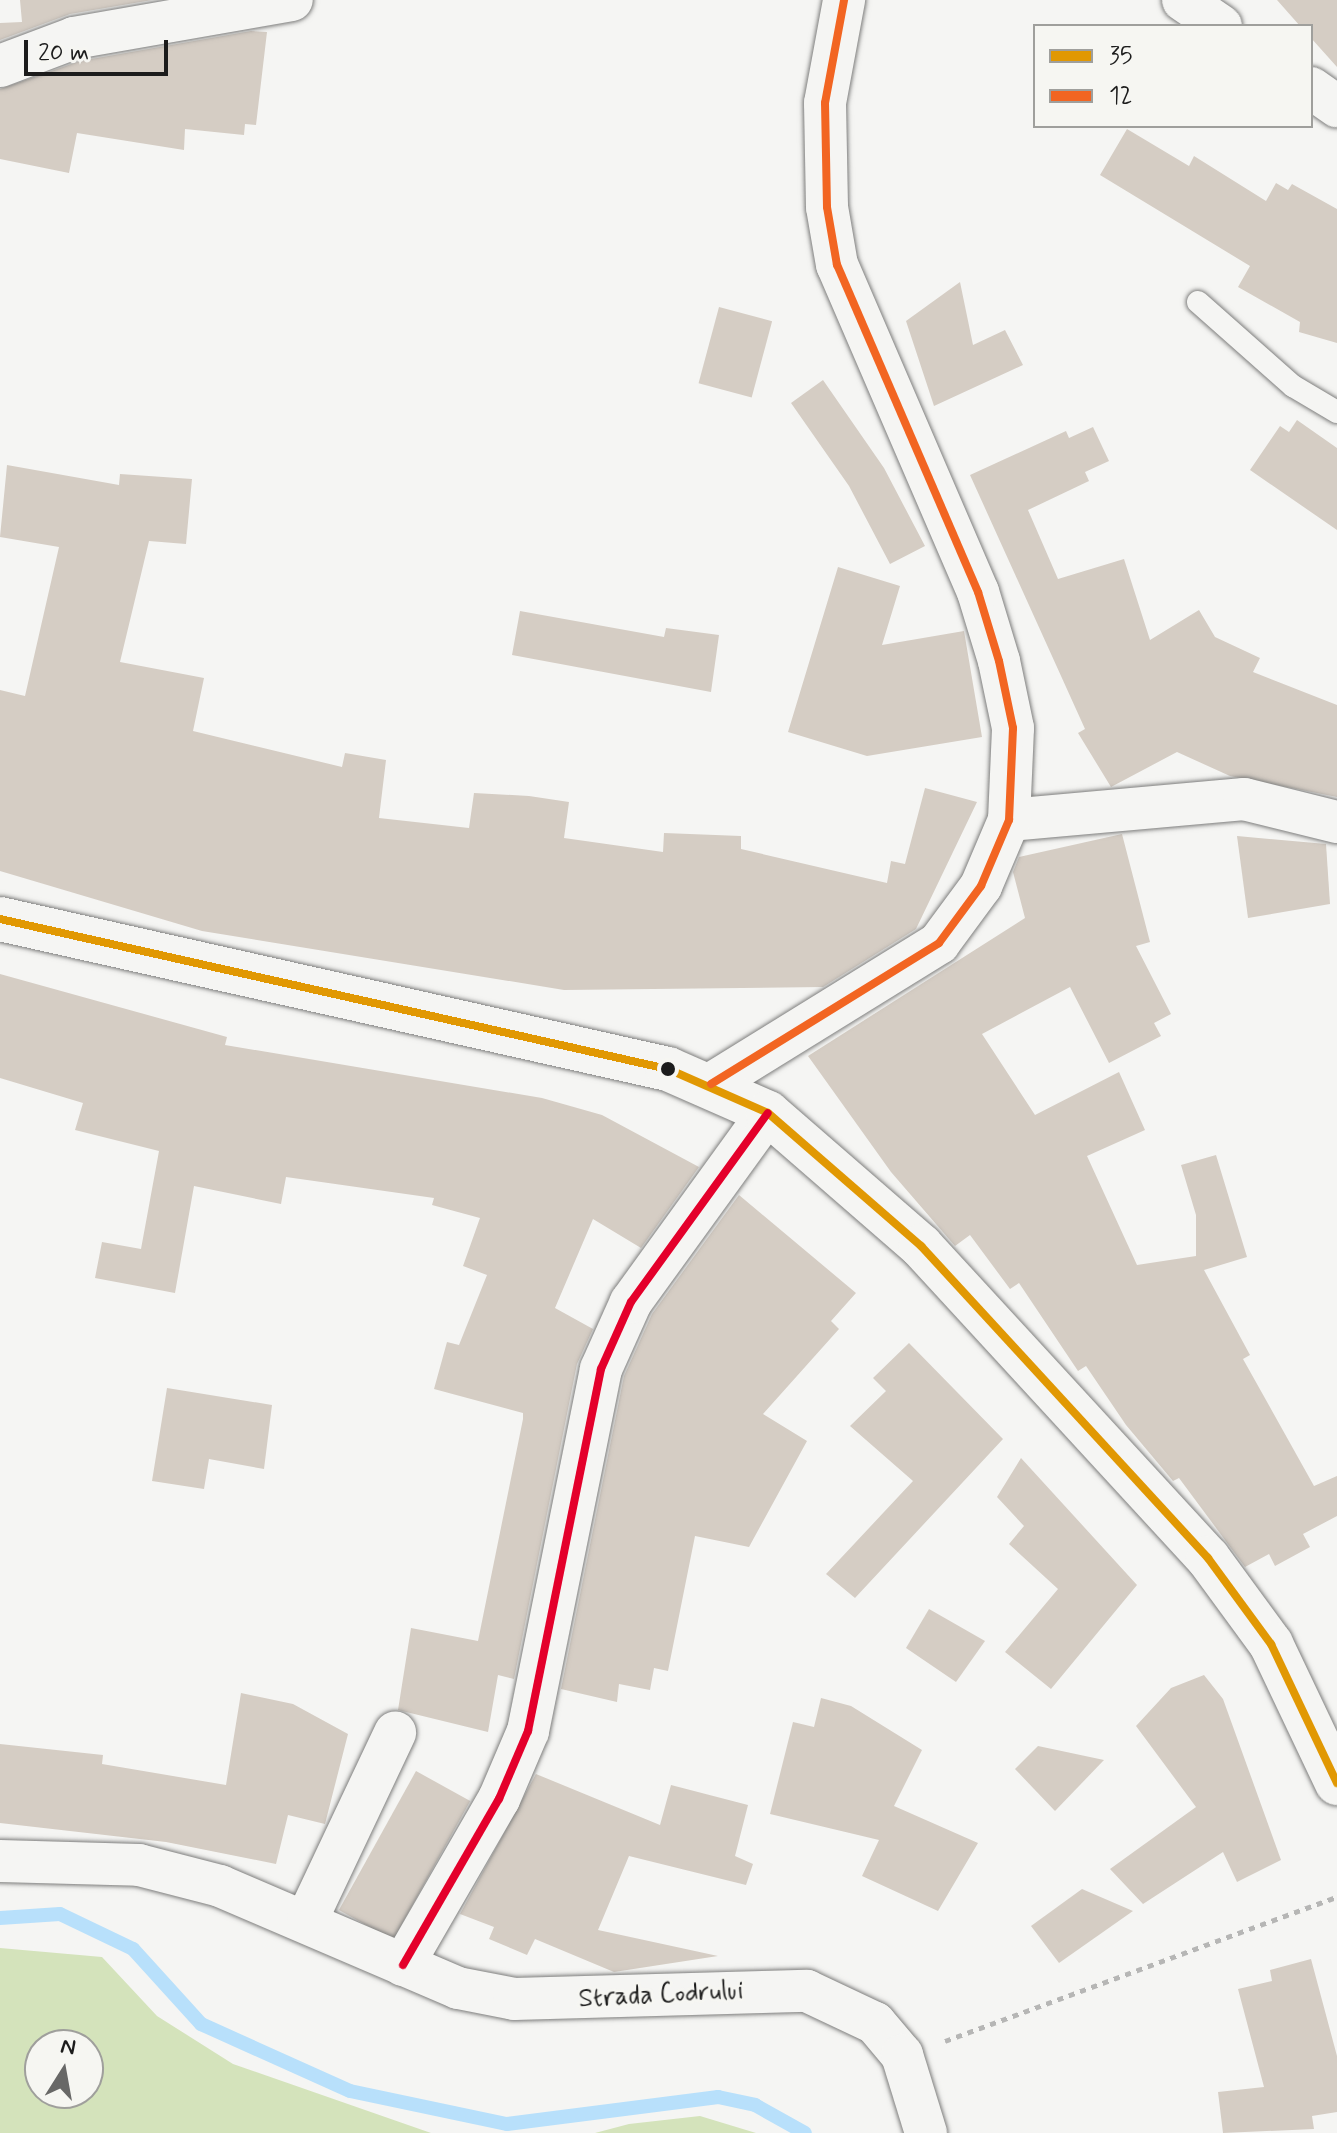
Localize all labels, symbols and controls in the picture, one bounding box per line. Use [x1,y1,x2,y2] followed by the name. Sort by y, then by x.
[28,24,172,74] scale bar
[1033,24,1313,128] legend
[38,38,89,69] text: 20 m
[1109,41,1133,72] text: 35
[1109,81,1132,112] text: 12
[660,1061,676,1077] unlabelled marker
[574,1976,748,2016] street label: Strada Codrului
[24,2029,104,2109] north arrow
[58,2032,78,2063] text: N

